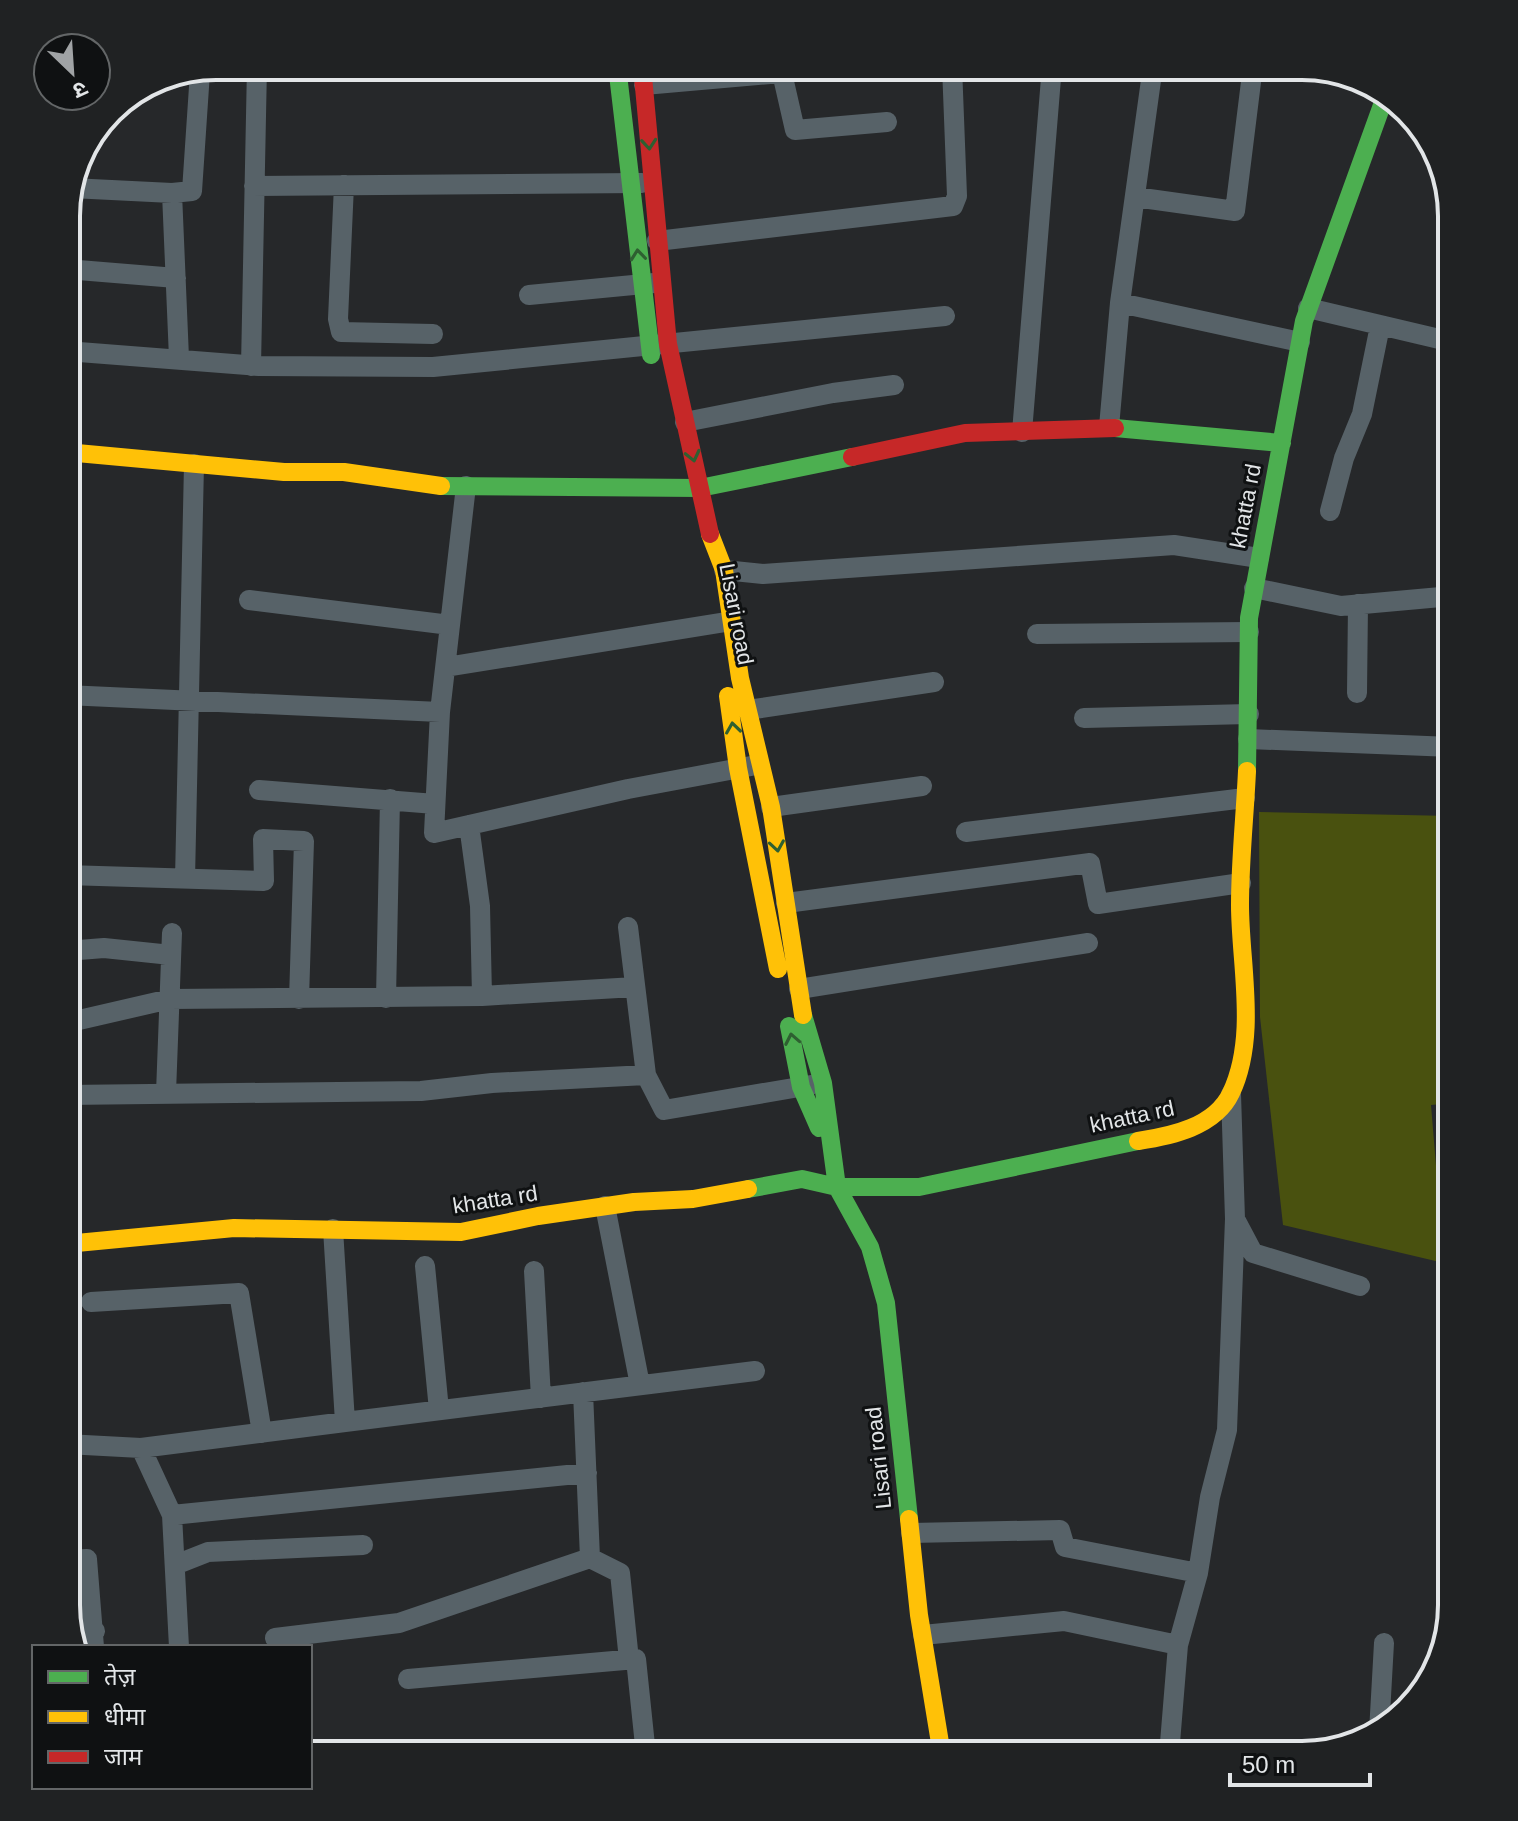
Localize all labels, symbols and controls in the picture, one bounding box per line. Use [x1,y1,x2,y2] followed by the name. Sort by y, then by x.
[32,32,112,112] north arrow
[68,76,91,104] text: उ
[640,138,657,151] one-way arrow
[630,248,647,261] one-way arrow
[684,449,701,463] one-way arrow
[1225,462,1266,550] street label: khatta rd
[714,561,759,667] street label: Lisari road
[725,722,742,735] one-way arrow
[768,839,785,853] one-way arrow
[784,1032,801,1046] one-way arrow
[1088,1095,1177,1138] street label: khatta rd
[451,1180,539,1219] street label: khatta rd
[861,1406,896,1510] street label: Lisari road
[32,1645,312,1789] legend
[104,1663,137,1690] text: तेज़
[104,1703,146,1730] text: धीमा
[1230,1737,1370,1787] scale bar
[104,1743,143,1770] text: जाम
[1242,1751,1295,1778] text: 50 m

